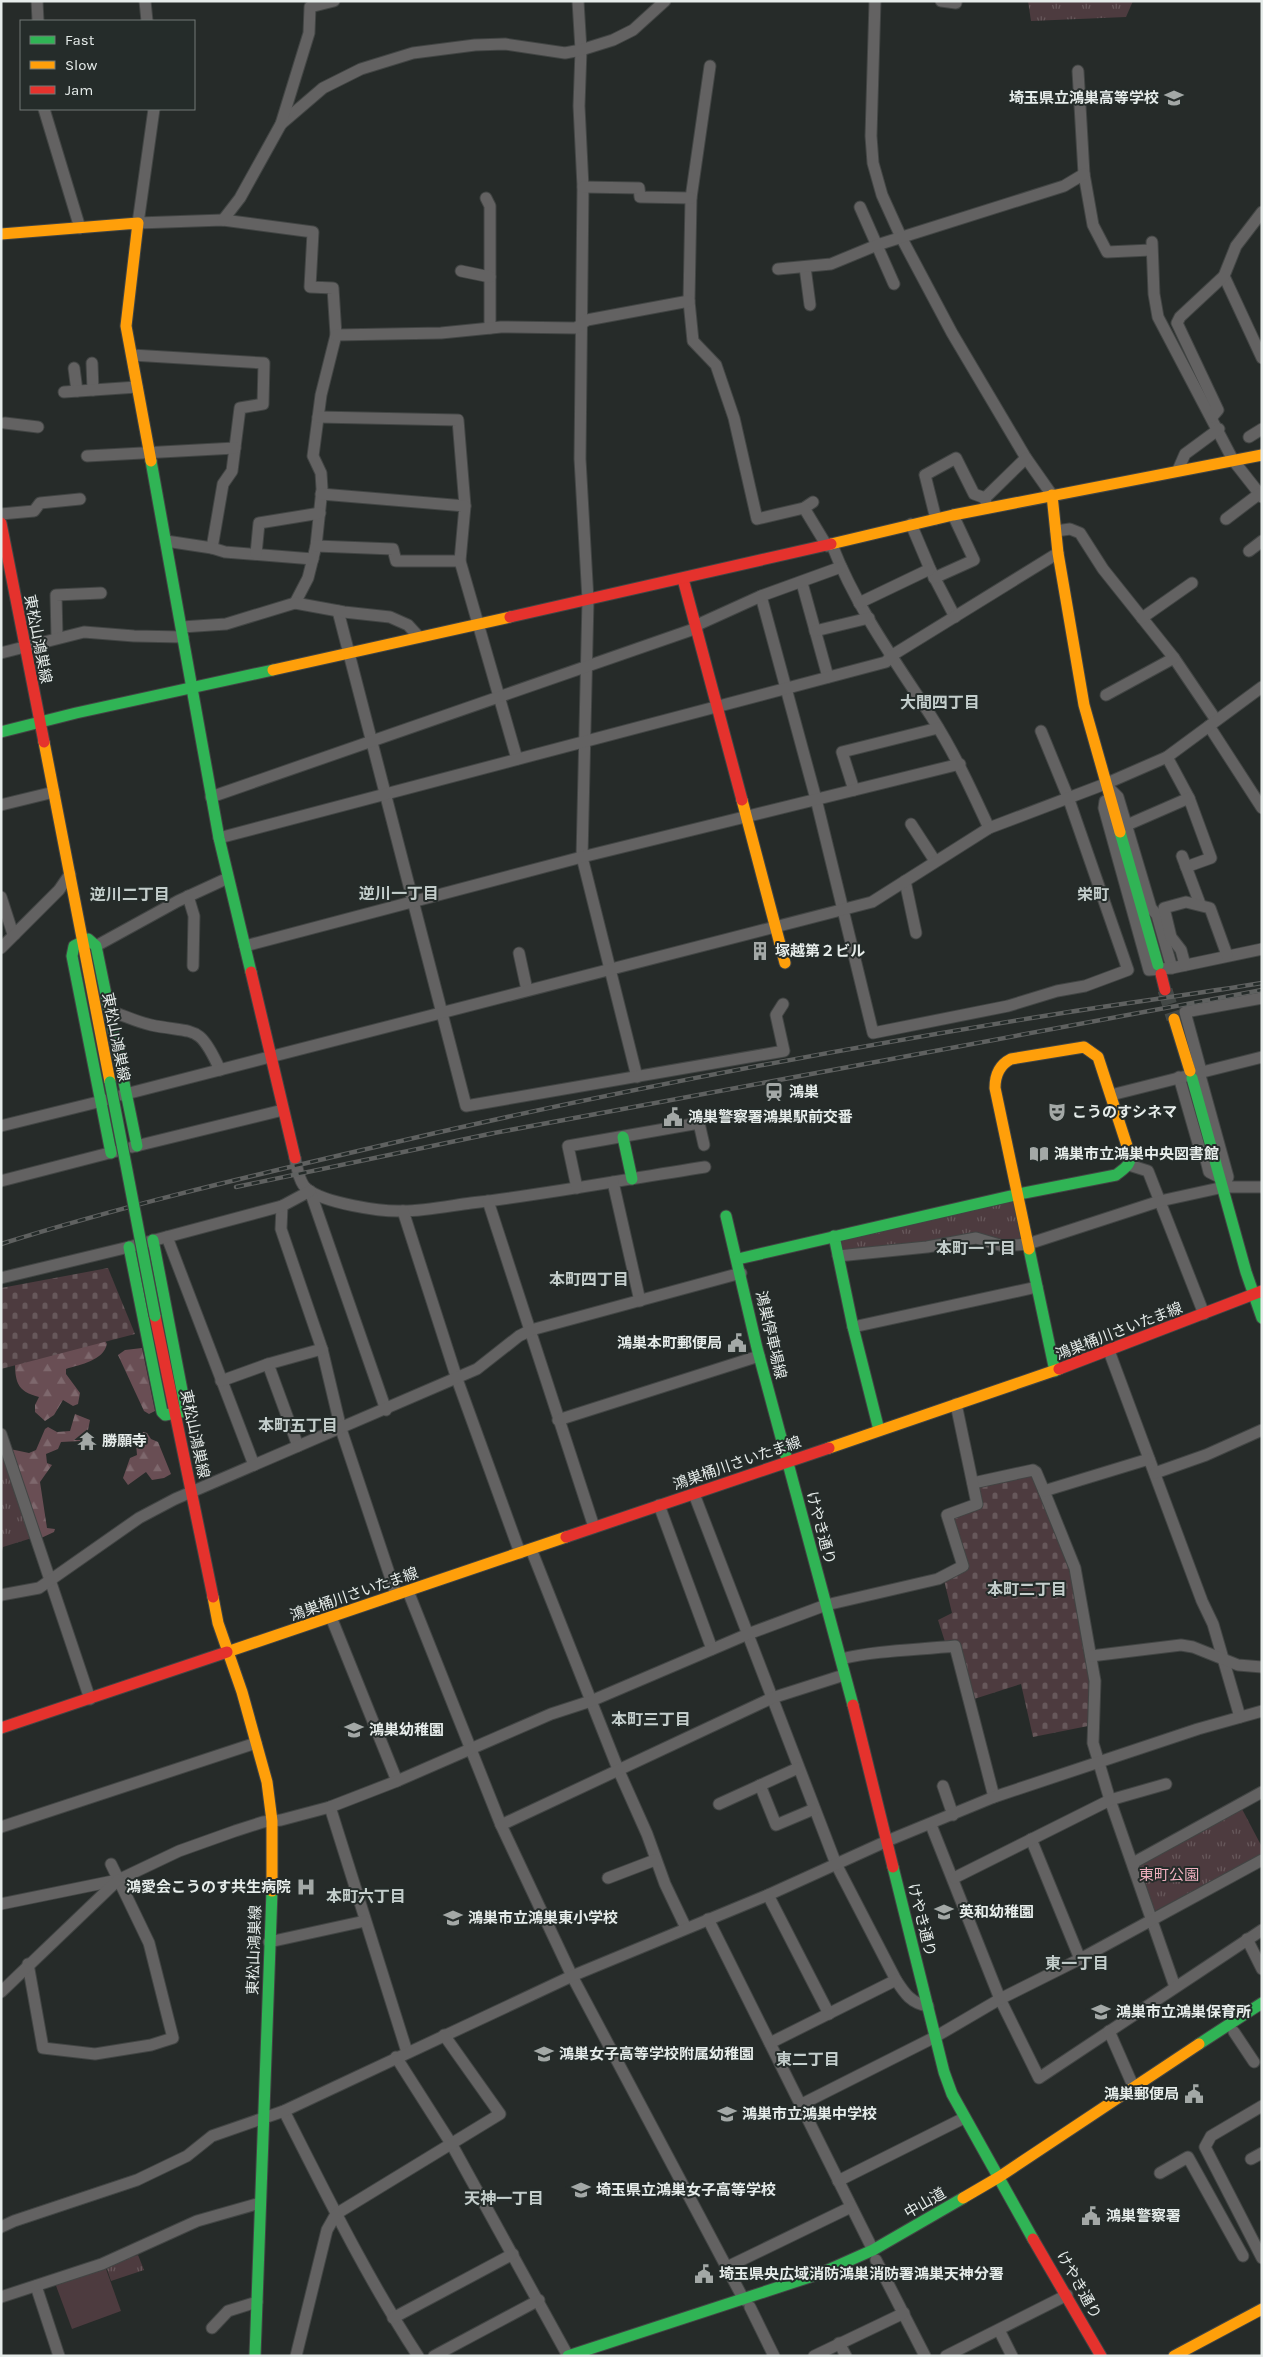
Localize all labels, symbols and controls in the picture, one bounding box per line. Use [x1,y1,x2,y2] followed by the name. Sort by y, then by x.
[20,20,195,110] legend
[65,31,95,49] text: Fast
[65,56,97,74] text: Slow
[65,81,93,99] text: Jam
[1163,87,1185,109] school or university icon: 埼玉県立鴻巣高等学校
[1009,89,1159,107] place label: 埼玉県立鴻巣高等学校
[21,593,55,685] street label: 東松山鴻巣線
[900,693,980,712] district label: 大間四丁目
[359,884,439,903] district label: 逆川一丁目
[90,885,170,904] district label: 逆川二丁目
[1077,885,1109,904] district label: 栄町
[749,940,771,962] building icon: 塚越第２ビル
[775,942,865,960] place label: 塚越第２ビル
[99,991,133,1083] street label: 東松山鴻巣線
[763,1081,785,1103] station icon: 鴻巣
[789,1083,819,1101] place label: 鴻巣
[1046,1101,1068,1123] theatre icon: こうのすシネマ
[1072,1103,1177,1121] place label: こうのすシネマ
[662,1106,684,1128] public building icon: 鴻巣警察署鴻巣駅前交番
[688,1108,853,1126] place label: 鴻巣警察署鴻巣駅前交番
[1028,1143,1050,1165] library icon: 鴻巣市立鴻巣中央図書館
[1054,1145,1219,1163] place label: 鴻巣市立鴻巣中央図書館
[936,1239,1016,1258] district label: 本町一丁目
[549,1270,629,1289] district label: 本町四丁目
[752,1289,790,1381] street label: 鴻巣停車場線
[1053,1298,1185,1364] street label: 鴻巣桶川さいたま線
[726,1332,748,1354] public building icon: 鴻巣本町郵便局
[617,1334,722,1352] place label: 鴻巣本町郵便局
[177,1388,213,1480] street label: 東松山鴻巣線
[258,1416,338,1435] district label: 本町五丁目
[76,1430,98,1452] temple icon: 勝願寺
[102,1432,147,1450] place label: 勝願寺
[670,1433,804,1493] street label: 鴻巣桶川さいたま線
[803,1489,839,1567] street label: けやき通り
[287,1564,421,1624] street label: 鴻巣桶川さいたま線
[987,1580,1067,1599] district label: 本町二丁目
[611,1710,691,1729] district label: 本町三丁目
[343,1719,365,1741] school or university icon: 鴻巣幼稚園
[369,1721,444,1739] place label: 鴻巣幼稚園
[1139,1866,1199,1884] park label: 東町公園
[295,1876,317,1898] hospital icon: 鴻愛会こうのす共生病院
[126,1878,291,1896] place label: 鴻愛会こうのす共生病院
[904,1881,940,1959] street label: けやき通り
[326,1887,406,1906] district label: 本町六丁目
[933,1901,955,1923] school or university icon: 英和幼稚園
[959,1903,1034,1921] place label: 英和幼稚園
[243,1905,265,1995] street label: 東松山鴻巣線
[442,1907,464,1929] school or university icon: 鴻巣市立鴻巣東小学校
[468,1909,618,1927] place label: 鴻巣市立鴻巣東小学校
[1045,1954,1109,1973] district label: 東一丁目
[1090,2001,1112,2023] school or university icon: 鴻巣市立鴻巣保育所
[1116,2003,1251,2021] place label: 鴻巣市立鴻巣保育所
[533,2043,555,2065] school or university icon: 鴻巣女子高等学校附属幼稚園
[559,2045,754,2063] place label: 鴻巣女子高等学校附属幼稚園
[776,2050,840,2069] district label: 東二丁目
[1183,2083,1205,2105] public building icon: 鴻巣郵便局
[1104,2085,1179,2103] place label: 鴻巣郵便局
[716,2103,738,2125] school or university icon: 鴻巣市立鴻巣中学校
[742,2105,877,2123] place label: 鴻巣市立鴻巣中学校
[570,2179,592,2201] school or university icon: 埼玉県立鴻巣女子高等学校
[596,2181,776,2199] place label: 埼玉県立鴻巣女子高等学校
[901,2184,949,2222] street label: 中山道
[464,2189,544,2208] district label: 天神一丁目
[1080,2205,1102,2227] public building icon: 鴻巣警察署
[1106,2207,1181,2225] place label: 鴻巣警察署
[1053,2248,1105,2322] street label: けやき通り
[693,2263,715,2285] public building icon: 埼玉県央広域消防鴻巣消防署鴻巣天神分署
[719,2265,1004,2283] place label: 埼玉県央広域消防鴻巣消防署鴻巣天神分署

